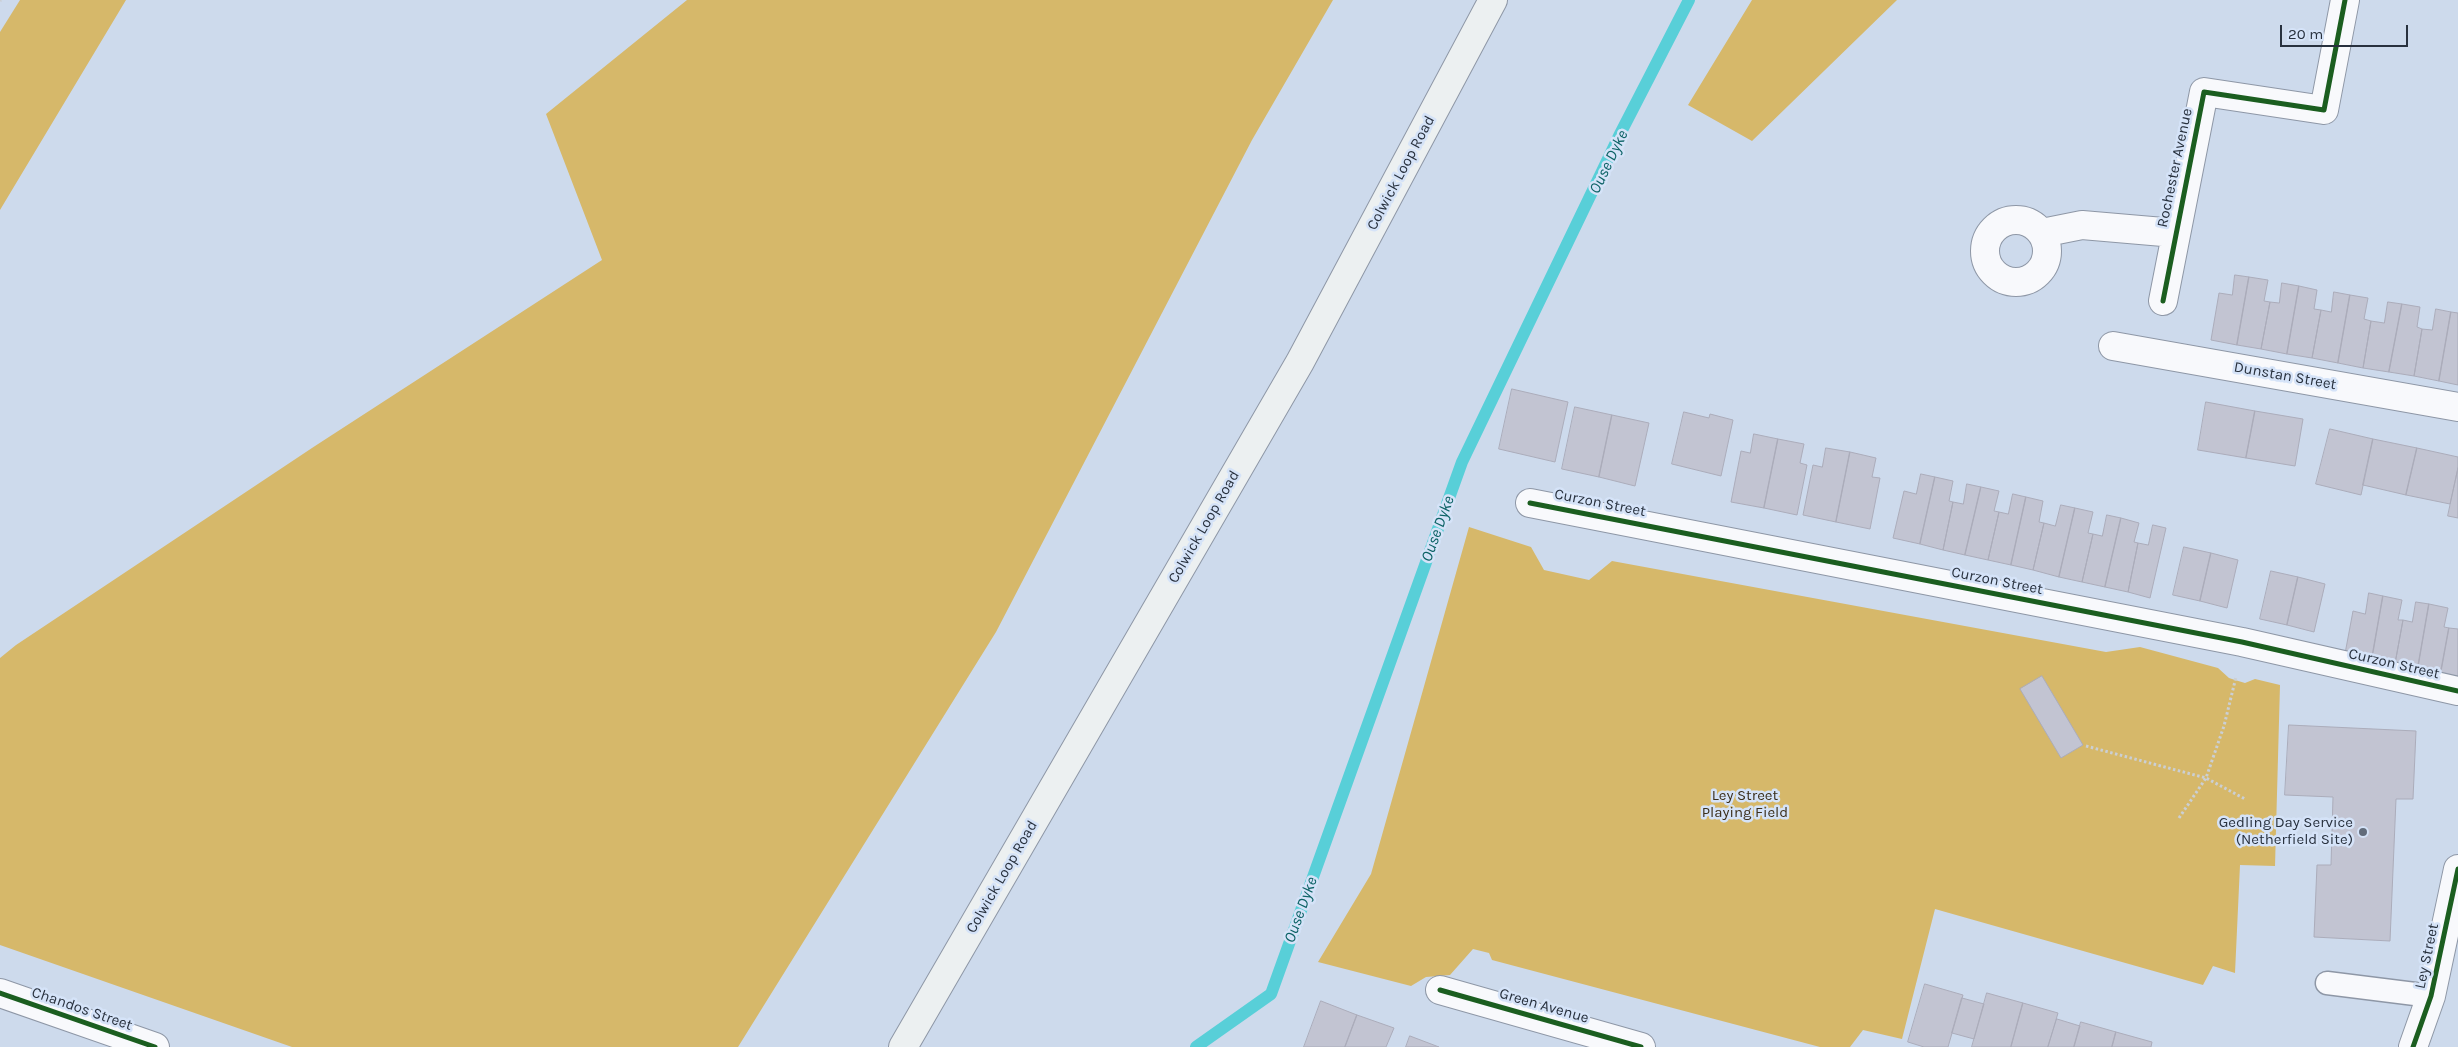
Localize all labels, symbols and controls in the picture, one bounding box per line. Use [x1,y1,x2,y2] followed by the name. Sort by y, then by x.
[2283,15,2410,47] scale bar
[2288,25,2323,43] text: 20 m
[2154,107,2196,229] street label: Rochester Avenue
[1363,113,1439,233] street label: Colwick Loop Road
[1585,127,1633,197] water label: Ouse Dyke
[2232,358,2338,394] street label: Dunstan Street
[1164,468,1244,586] street label: Colwick Loop Road
[1553,485,1647,521] street label: Curzon Street
[1417,494,1459,564] water label: Ouse Dyke
[1950,563,2044,599] street label: Curzon Street
[2347,645,2441,683] street label: Curzon Street
[1702,787,1788,822] park label: Ley Street Playing Field
[2219,814,2353,849] place label: Gedling Day Service (Netherfield Site)
[962,818,1042,936] street label: Colwick Loop Road
[2357,826,2369,838] marker: Gedling Day Service (Netherfield Site)
[1280,875,1322,945] water label: Ouse Dyke
[2411,922,2443,990] street label: Ley Street
[29,983,135,1035] street label: Chandos Street
[1497,985,1591,1027] street label: Green Avenue

